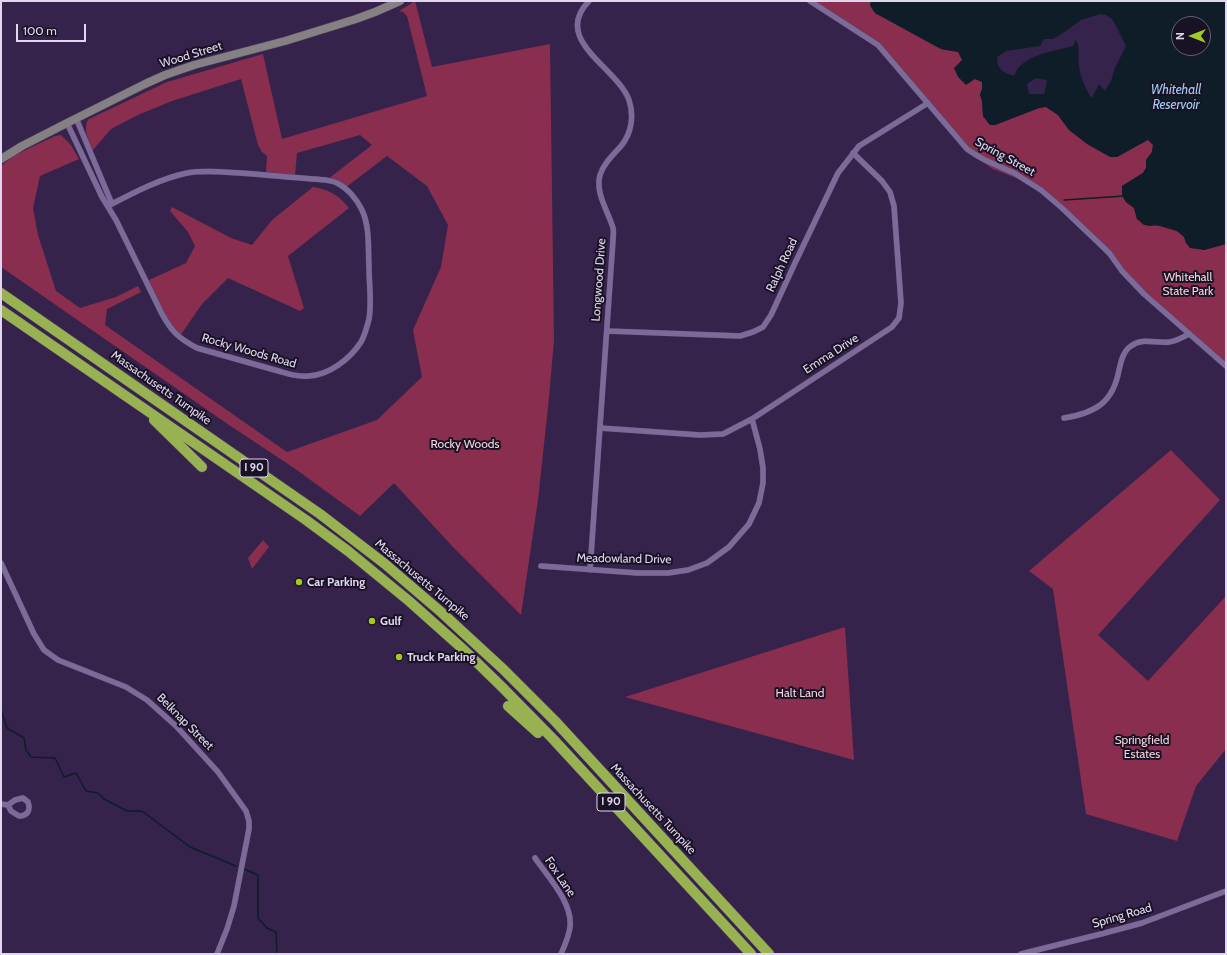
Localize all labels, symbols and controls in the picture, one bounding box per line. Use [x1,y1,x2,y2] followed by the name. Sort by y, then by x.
[18,16,88,42] scale bar
[1171,16,1211,56] north arrow
[23,23,57,38] text: 100 m
[1173,32,1187,40] text: N
[158,39,224,71] street label: Wood Street
[1151,82,1201,113] water label: Whitehall Reservoir
[973,135,1037,179] street label: Spring Street
[763,236,801,294] street label: Ralph Road
[589,238,609,322] street label: Longwood Drive
[1163,270,1213,298] park label: Whitehall State Park
[200,331,298,371] street label: Rocky Woods Road
[801,331,861,377] street label: Emma Drive
[108,348,214,428] street label: Massachusetts Turnpike
[431,437,499,451] park label: Rocky Woods
[240,459,268,477] road number: I 90
[372,536,472,624] street label: Massachusetts Turnpike
[576,551,672,567] street label: Meadowland Drive
[307,575,365,589] place label: Car Parking
[294,577,304,587] marker: Car Parking
[380,614,402,628] place label: Gulf
[367,616,377,626] marker: Gulf
[407,650,475,664] place label: Truck Parking
[394,652,404,662] marker: Truck Parking
[776,686,824,700] park label: Halt Land
[154,691,216,753] street label: Belknap Street
[1115,733,1169,761] park label: Springfield Estates
[607,761,699,857] street label: Massachusetts Turnpike
[597,793,625,811] road number: I 90
[541,854,579,900] street label: Fox Lane
[1091,901,1153,931] street label: Spring Road

